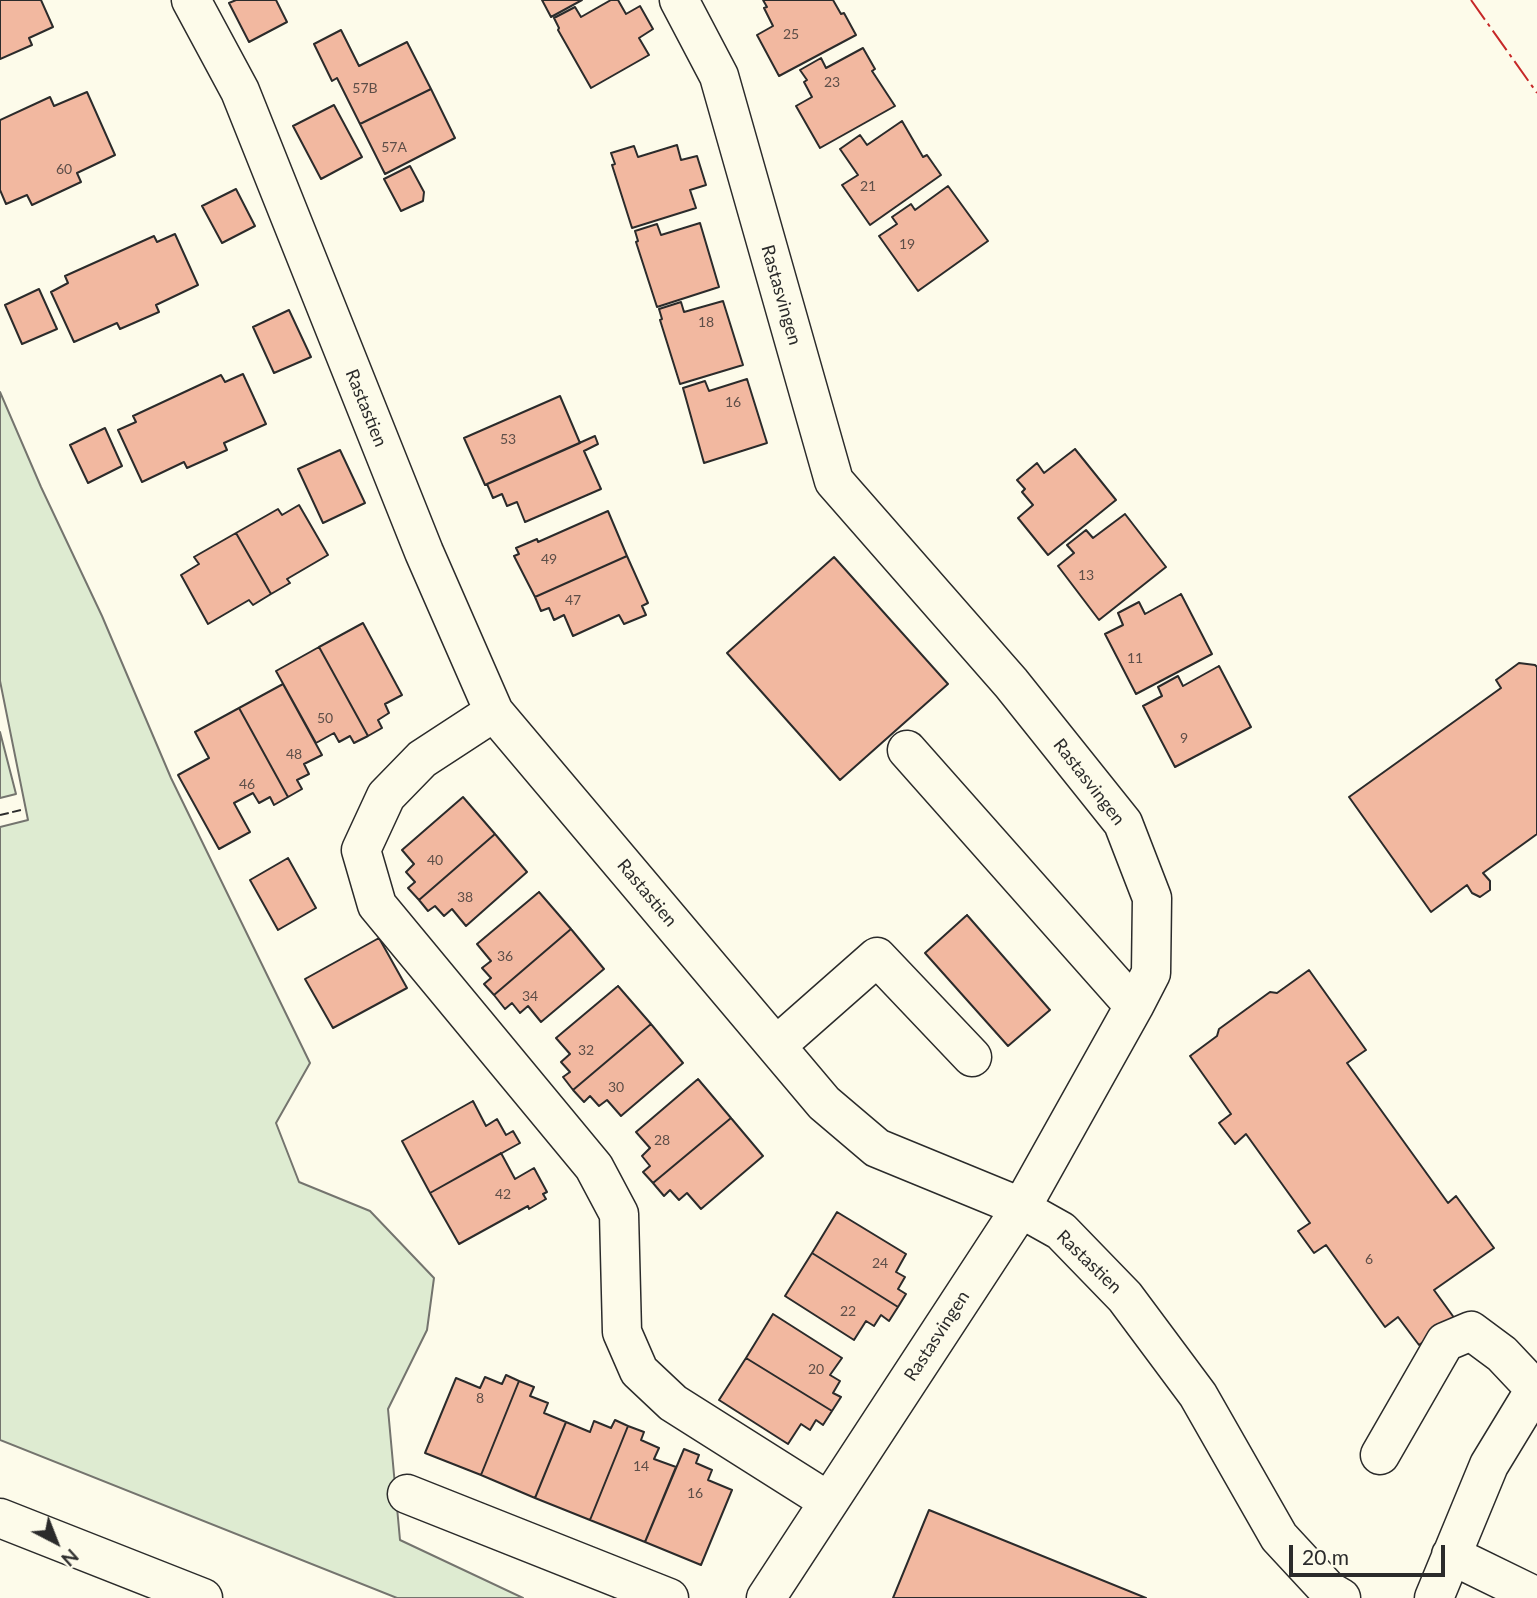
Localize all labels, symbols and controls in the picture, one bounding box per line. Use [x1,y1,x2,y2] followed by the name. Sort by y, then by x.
[783,26,799,42] house number: 25
[824,74,840,90] house number: 23
[352,80,378,96] house number: 57B
[381,139,407,155] house number: 57A
[56,161,72,177] house number: 60
[860,178,876,194] house number: 21
[899,236,915,252] house number: 19
[756,242,806,348] street label: Rastasvingen
[698,314,714,330] house number: 18
[341,366,391,450] street label: Rastastien
[725,394,741,410] house number: 16
[500,431,516,447] house number: 53
[541,551,557,567] house number: 49
[1078,567,1094,583] house number: 13
[565,592,581,608] house number: 47
[1127,650,1143,666] house number: 11
[317,710,333,726] house number: 50
[1180,730,1188,746] house number: 9
[1049,735,1129,829] street label: Rastasvingen
[286,746,302,762] house number: 48
[239,776,255,792] house number: 46
[427,852,443,868] house number: 40
[612,855,682,931] street label: Rastastien
[457,889,473,905] house number: 38
[497,948,513,964] house number: 36
[522,988,538,1004] house number: 34
[578,1042,594,1058] house number: 32
[608,1079,624,1095] house number: 30
[654,1132,670,1148] house number: 28
[495,1186,511,1202] house number: 42
[1052,1226,1126,1298] street label: Rastastien
[1365,1251,1373,1267] house number: 6
[872,1255,888,1271] house number: 24
[900,1287,974,1385] street label: Rastasvingen
[840,1303,856,1319] house number: 22
[808,1361,824,1377] house number: 20
[476,1390,484,1406] house number: 8
[633,1458,649,1474] house number: 14
[687,1485,703,1501] house number: 16
[21,1507,91,1577] north arrow
[1292,1532,1448,1576] scale bar
[1302,1544,1349,1569] text: 20 m
[57,1545,84,1571] text: N

